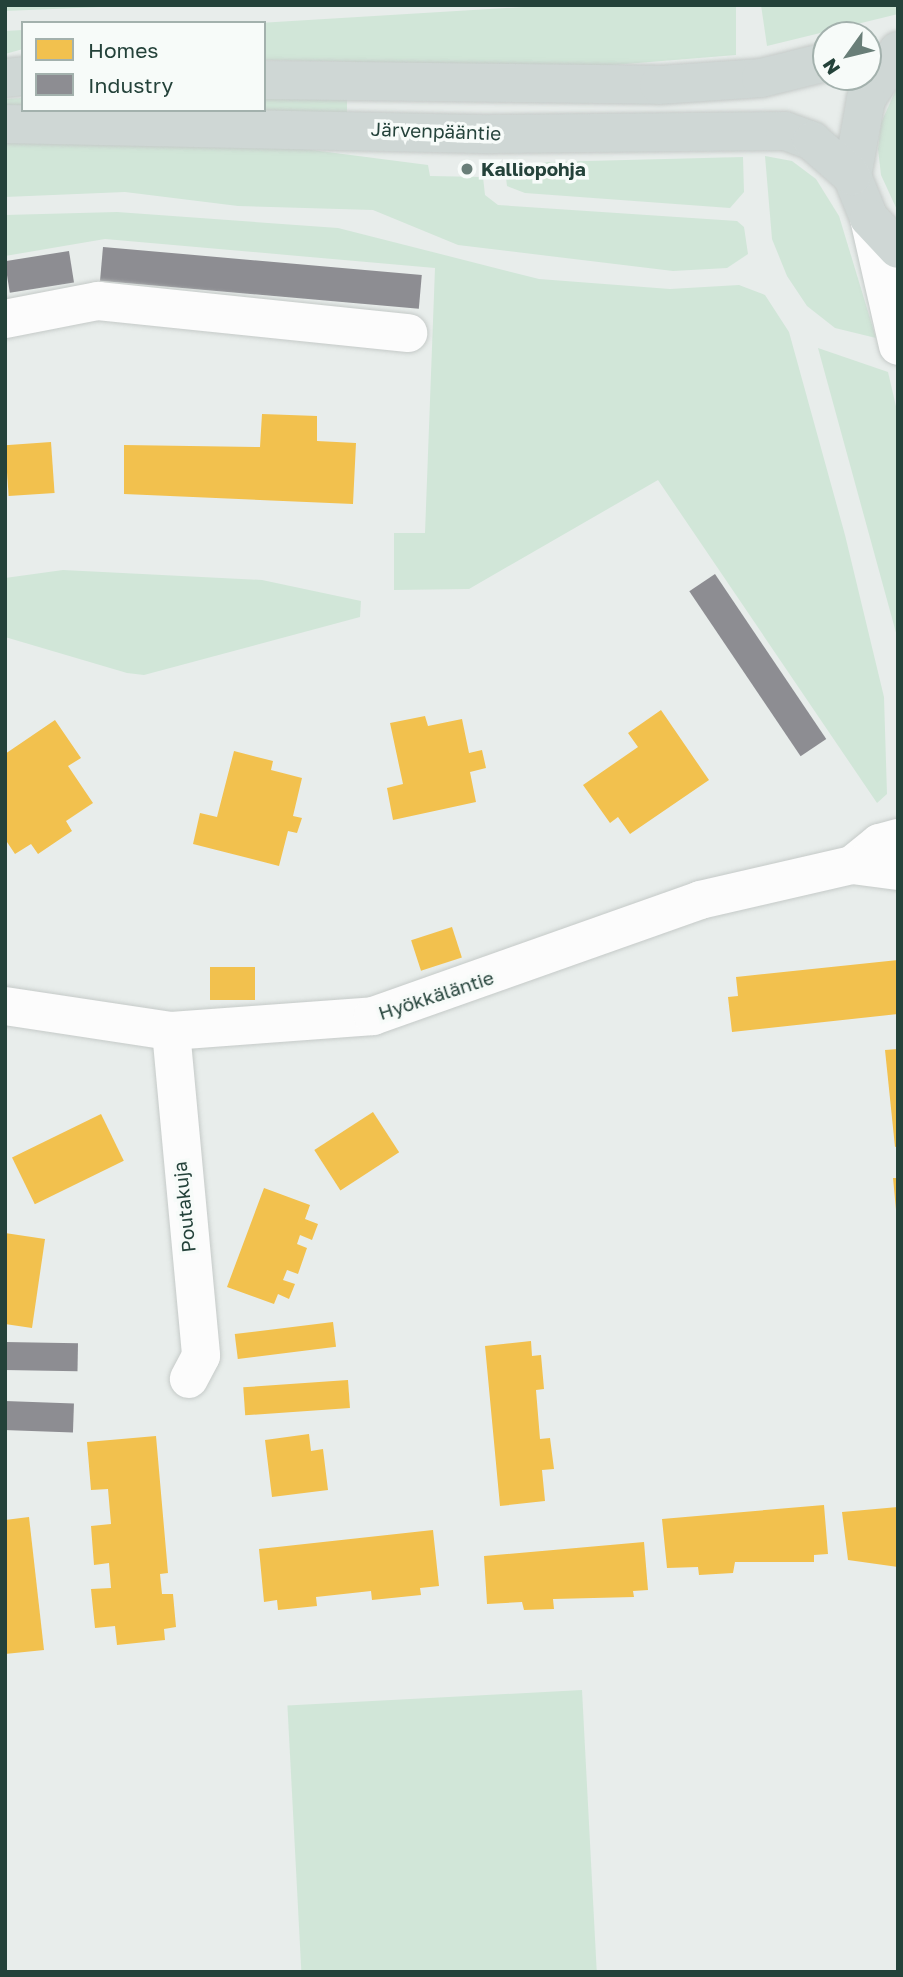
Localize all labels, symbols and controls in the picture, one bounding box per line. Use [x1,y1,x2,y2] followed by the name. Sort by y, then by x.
[21,21,266,112] legend
[812,21,882,91] north arrow
[88,37,158,63] text: Homes
[817,54,844,79] text: N
[88,72,173,98] text: Industry
[370,117,502,145] street label: Järvenpääntie
[481,158,586,180] place label: Kalliopohja
[459,161,475,177] marker: Kalliopohja
[375,966,497,1024] street label: Hyökkäläntie
[168,1160,200,1254] street label: Poutakuja

